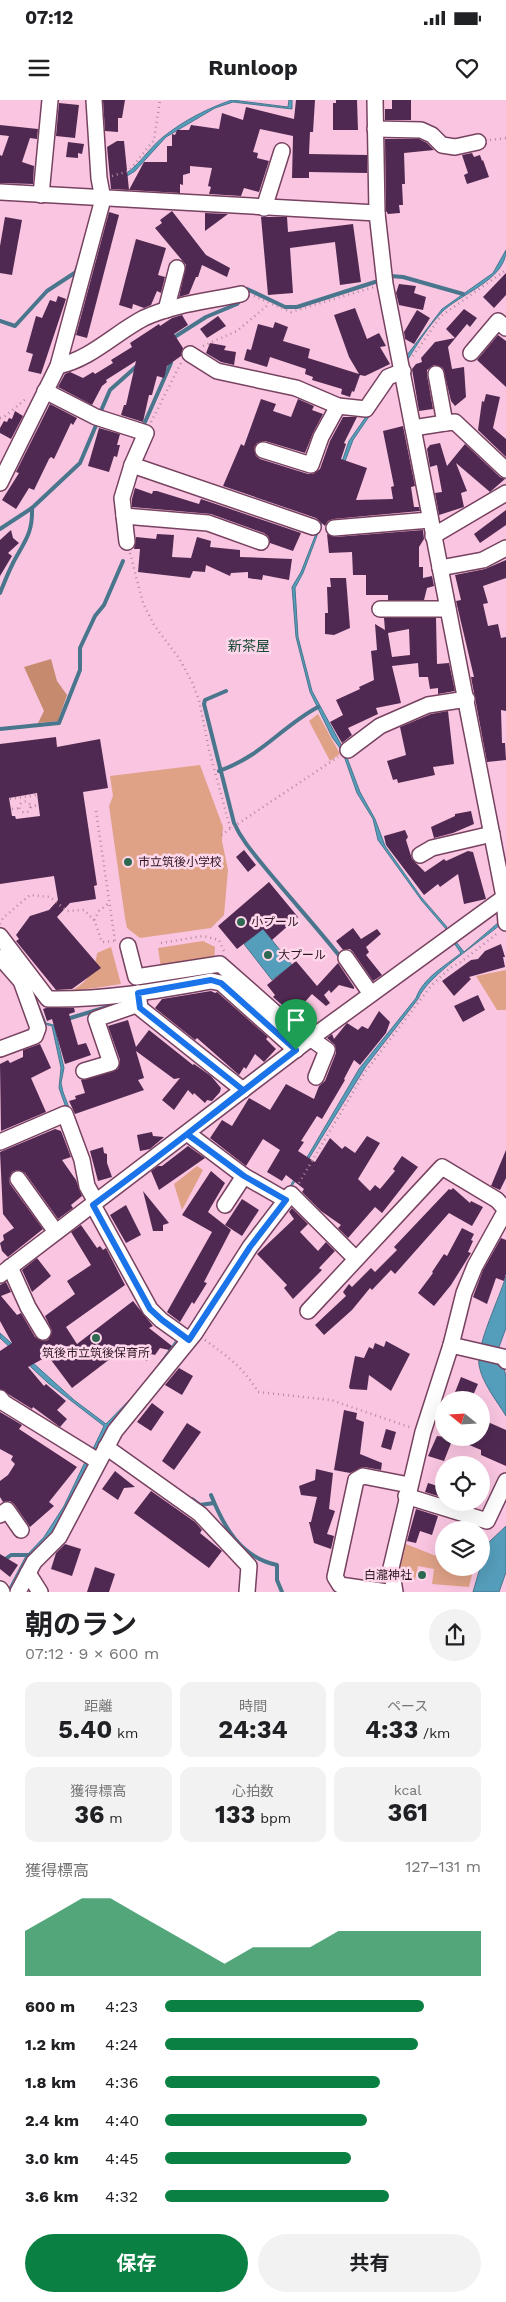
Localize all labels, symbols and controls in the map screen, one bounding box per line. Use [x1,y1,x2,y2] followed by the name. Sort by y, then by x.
[25,6,73,29] text: 07:12
[25,54,53,82] icon: menu
[453,54,481,82] icon: heart
[208,55,298,80] text: Runloop
[228,638,270,654] district label: 新茶屋
[138,855,222,869] place label: 市立筑後小学校
[122,856,134,868] marker: 市立筑後小学校
[251,915,299,929] place label: 小プール
[235,916,247,928] marker: 小プール
[278,948,326,962] place label: 大プール
[262,949,274,961] marker: 大プール
[275,999,317,1050] pin
[282,1006,310,1034] icon: arrive
[90,1332,102,1344] marker: 筑後市立筑後保育所
[42,1346,150,1360] place label: 筑後市立筑後保育所
[435,1391,490,1446] north arrow
[435,1391,490,1576] map controls
[435,1456,490,1511] button: locate
[435,1521,490,1576] button: layers
[364,1568,412,1582] place label: 白瀧神社
[416,1569,428,1581] marker: 白瀧神社
[25,1608,137,1641] text: 朝のラン
[429,1609,481,1661] button: share
[25,1644,159,1663] text: 07:12 · 9 × 600 m
[84,1698,112,1714] text: 距離
[239,1698,267,1714] text: 時間
[387,1698,428,1714] text: ペース
[58,1715,112,1744] text: 5.40
[218,1715,288,1744] text: 24:34
[365,1715,418,1744] text: 4:33
[112,1725,138,1741] text: km
[418,1725,450,1741] text: /km
[394,1782,422,1798] text: kcal
[70,1783,126,1799] text: 獲得標高
[232,1783,274,1799] text: 心拍数
[387,1798,428,1827] text: 361
[74,1800,104,1829] text: 36
[215,1800,255,1829] text: 133
[104,1810,123,1826] text: m
[255,1810,291,1826] text: bpm
[405,1857,481,1876] text: 127–131 m
[25,1861,89,1880] text: 獲得標高
[25,1997,75,2016] text: 600 m
[105,1997,138,2016] text: 4:23
[25,2035,76,2054] text: 1.2 km
[105,2035,138,2054] text: 4:24
[25,2073,76,2092] text: 1.8 km
[105,2073,139,2092] text: 4:36
[25,2111,79,2130] text: 2.4 km
[105,2111,139,2130] text: 4:40
[25,2149,79,2168] text: 3.0 km
[105,2149,139,2168] text: 4:45
[25,2187,78,2206] text: 3.6 km
[105,2187,138,2206] text: 4:32
[25,2234,248,2292] button: 保存
[258,2234,481,2292] button: 共有

